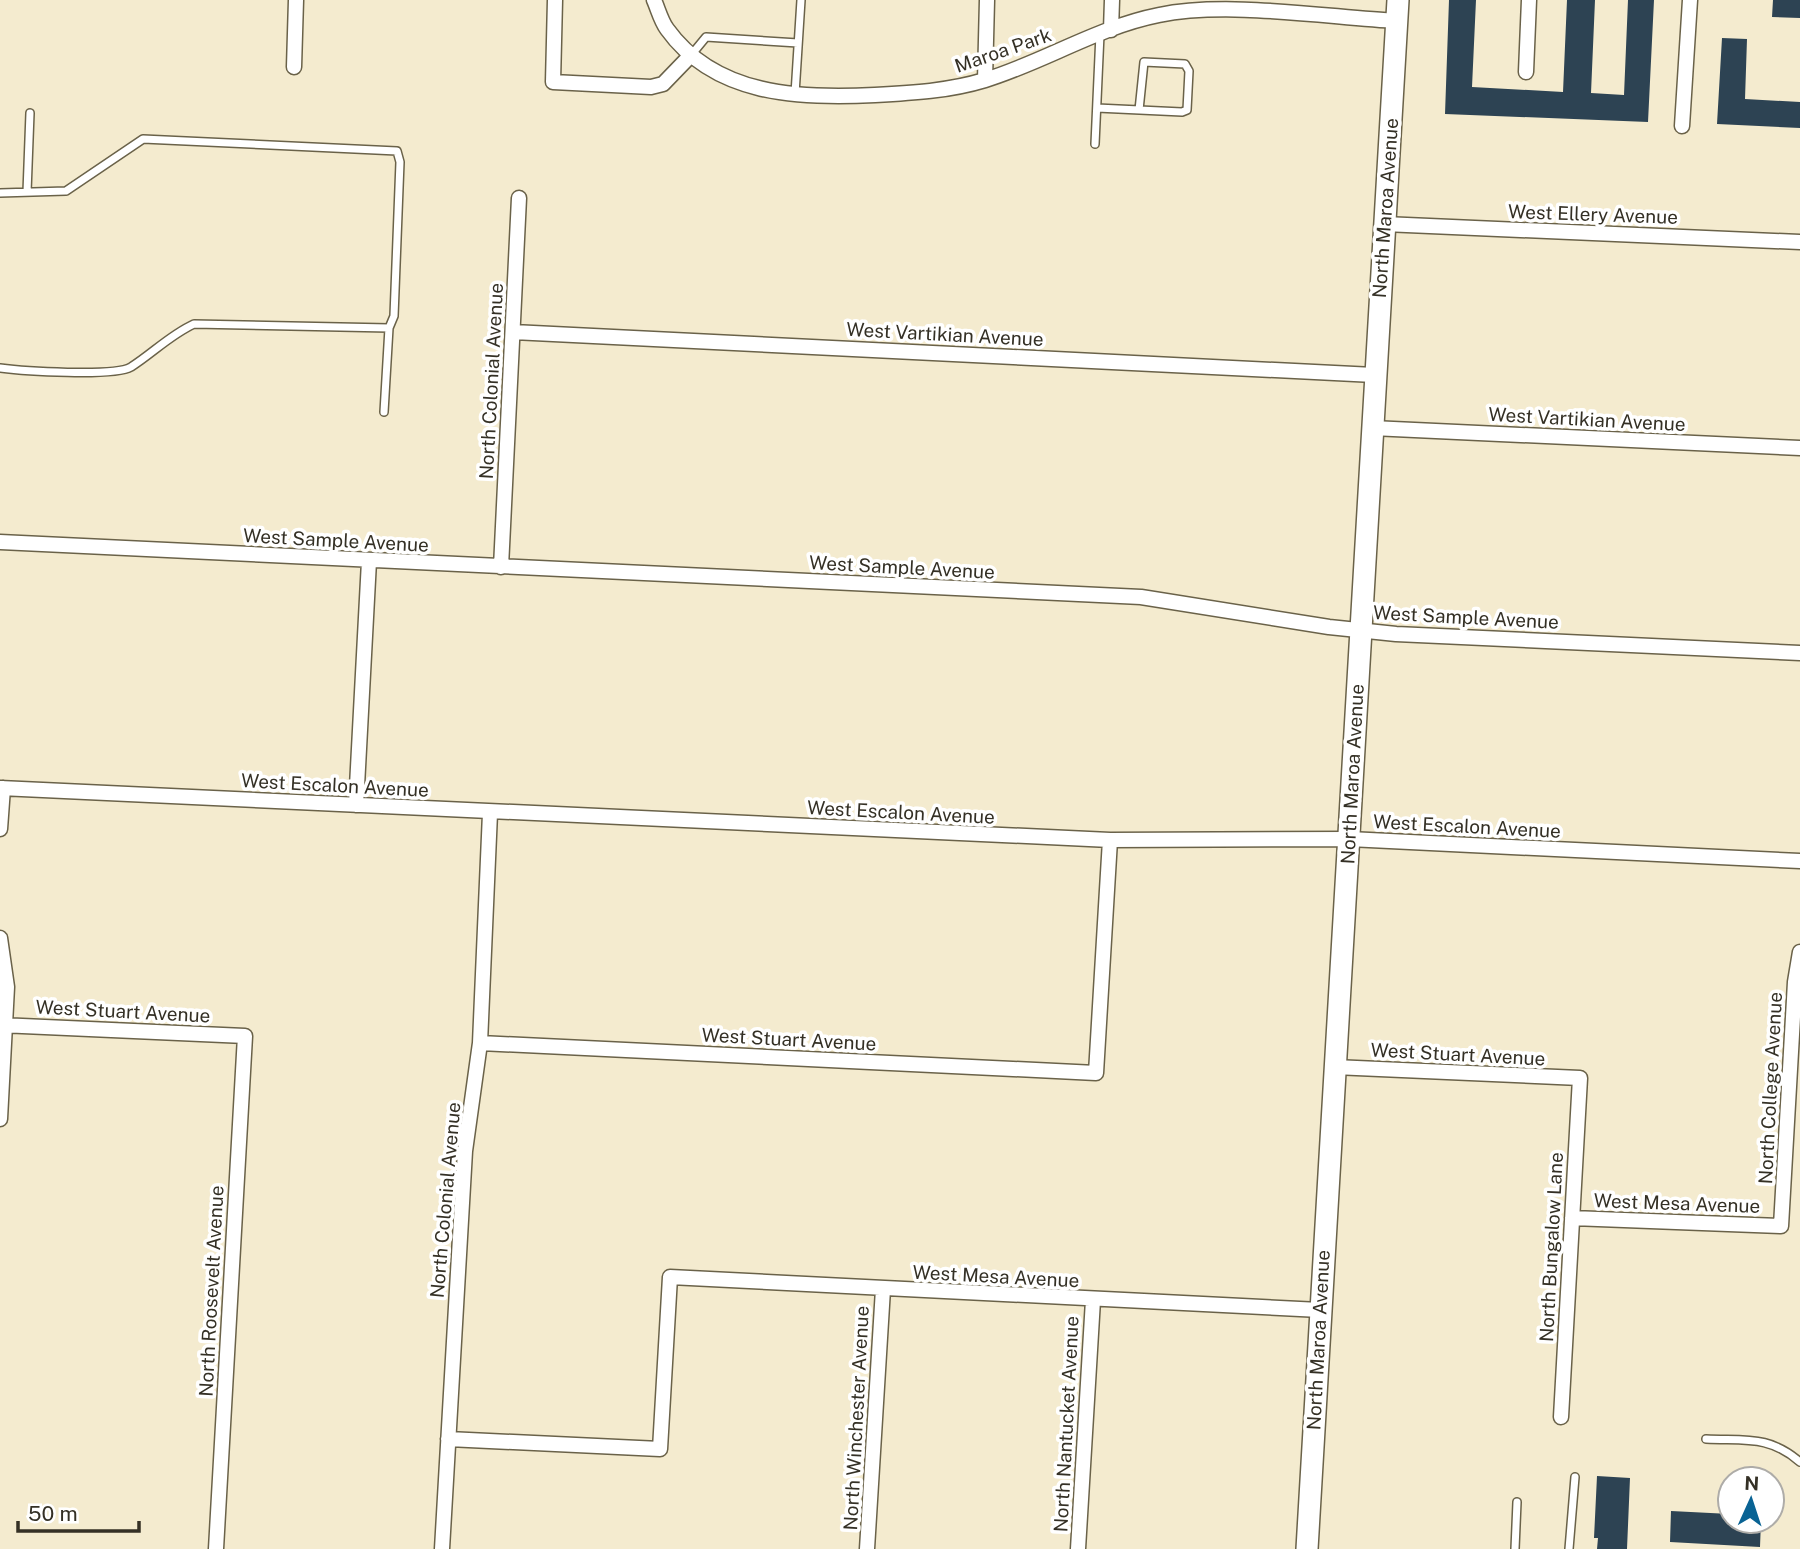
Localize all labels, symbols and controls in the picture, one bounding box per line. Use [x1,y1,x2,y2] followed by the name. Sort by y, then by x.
[952,23,1055,77] street label: Maroa Park
[1368,117,1402,299] street label: North Maroa Avenue
[1508,200,1678,228] street label: West Ellery Avenue
[475,282,507,480] street label: North Colonial Avenue
[846,318,1044,350] street label: West Vartikian Avenue
[1488,403,1686,435] street label: West Vartikian Avenue
[243,524,429,556] street label: West Sample Avenue
[809,551,995,583] street label: West Sample Avenue
[1373,601,1559,633] street label: West Sample Avenue
[1336,683,1368,865] street label: North Maroa Avenue
[240,769,430,801] street label: West Escalon Avenue
[806,796,996,828] street label: West Escalon Avenue
[1372,810,1562,842] street label: West Escalon Avenue
[1754,991,1786,1185] street label: North College Avenue
[35,995,211,1027] street label: West Stuart Avenue
[701,1023,877,1055] street label: West Stuart Avenue
[1370,1038,1546,1070] street label: West Stuart Avenue
[425,1101,465,1299] street label: North Colonial Avenue
[1535,1151,1567,1343] street label: North Bungalow Lane
[194,1185,228,1397] street label: North Roosevelt Avenue
[1593,1189,1761,1217] street label: West Mesa Avenue
[1302,1249,1334,1431] street label: North Maroa Avenue
[912,1261,1080,1291] street label: West Mesa Avenue
[839,1305,873,1531] street label: North Winchester Avenue
[1049,1315,1083,1533] street label: North Nantucket Avenue
[1716,1465,1786,1535] north arrow
[1744,1472,1760,1494] text: N
[18,1490,138,1534] scale bar
[28,1501,78,1526] text: 50 m

